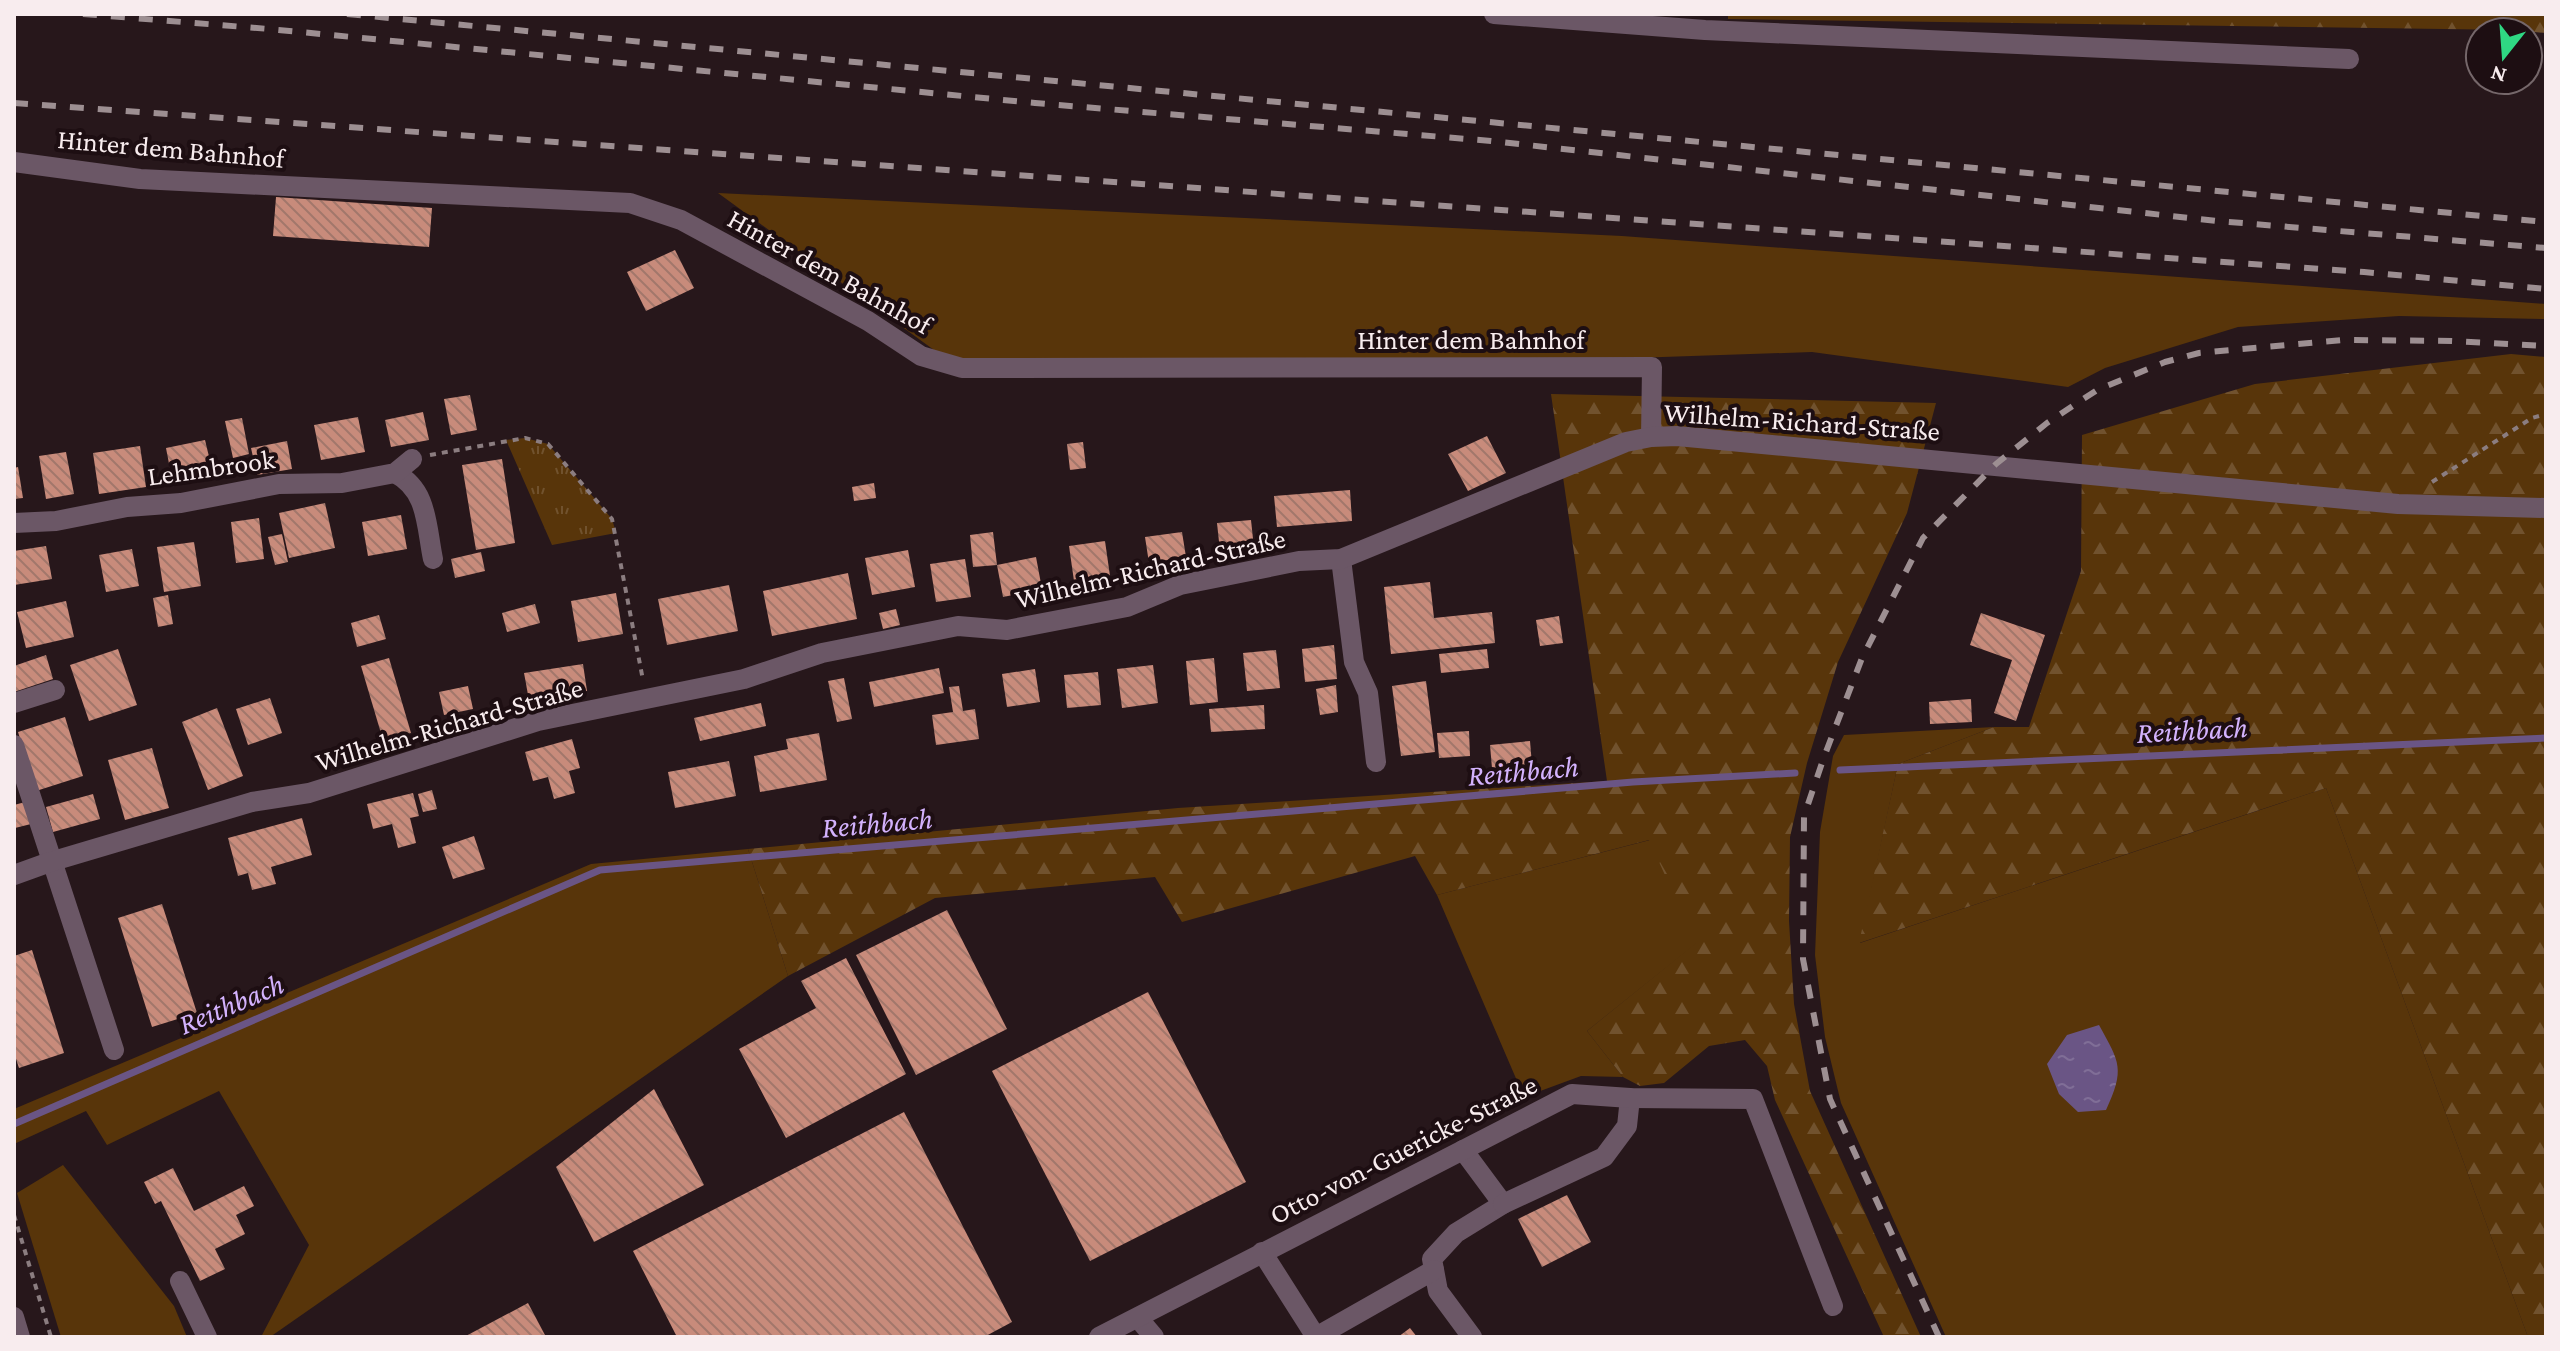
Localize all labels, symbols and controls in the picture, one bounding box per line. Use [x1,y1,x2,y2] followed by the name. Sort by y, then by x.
[2464,16,2544,96] north arrow
[2487,61,2509,89] text: N
[56,123,287,174] street label: Hinter dem Bahnhof
[723,203,938,341] street label: Hinter dem Bahnhof
[1357,324,1587,355] street label: Hinter dem Bahnhof
[1663,396,1941,447] street label: Wilhelm-Richard-Straße
[145,443,278,492] street label: Lehmbrook
[1012,522,1288,615] street label: Wilhelm-Richard-Straße
[312,671,586,777] street label: Wilhelm-Richard-Straße
[2135,710,2248,749] water label: Reithbach
[1466,749,1580,792] water label: Reithbach
[820,801,934,844] water label: Reithbach
[173,967,289,1040] water label: Reithbach
[1264,1069,1542,1230] street label: Otto-von-Guericke-Straße

